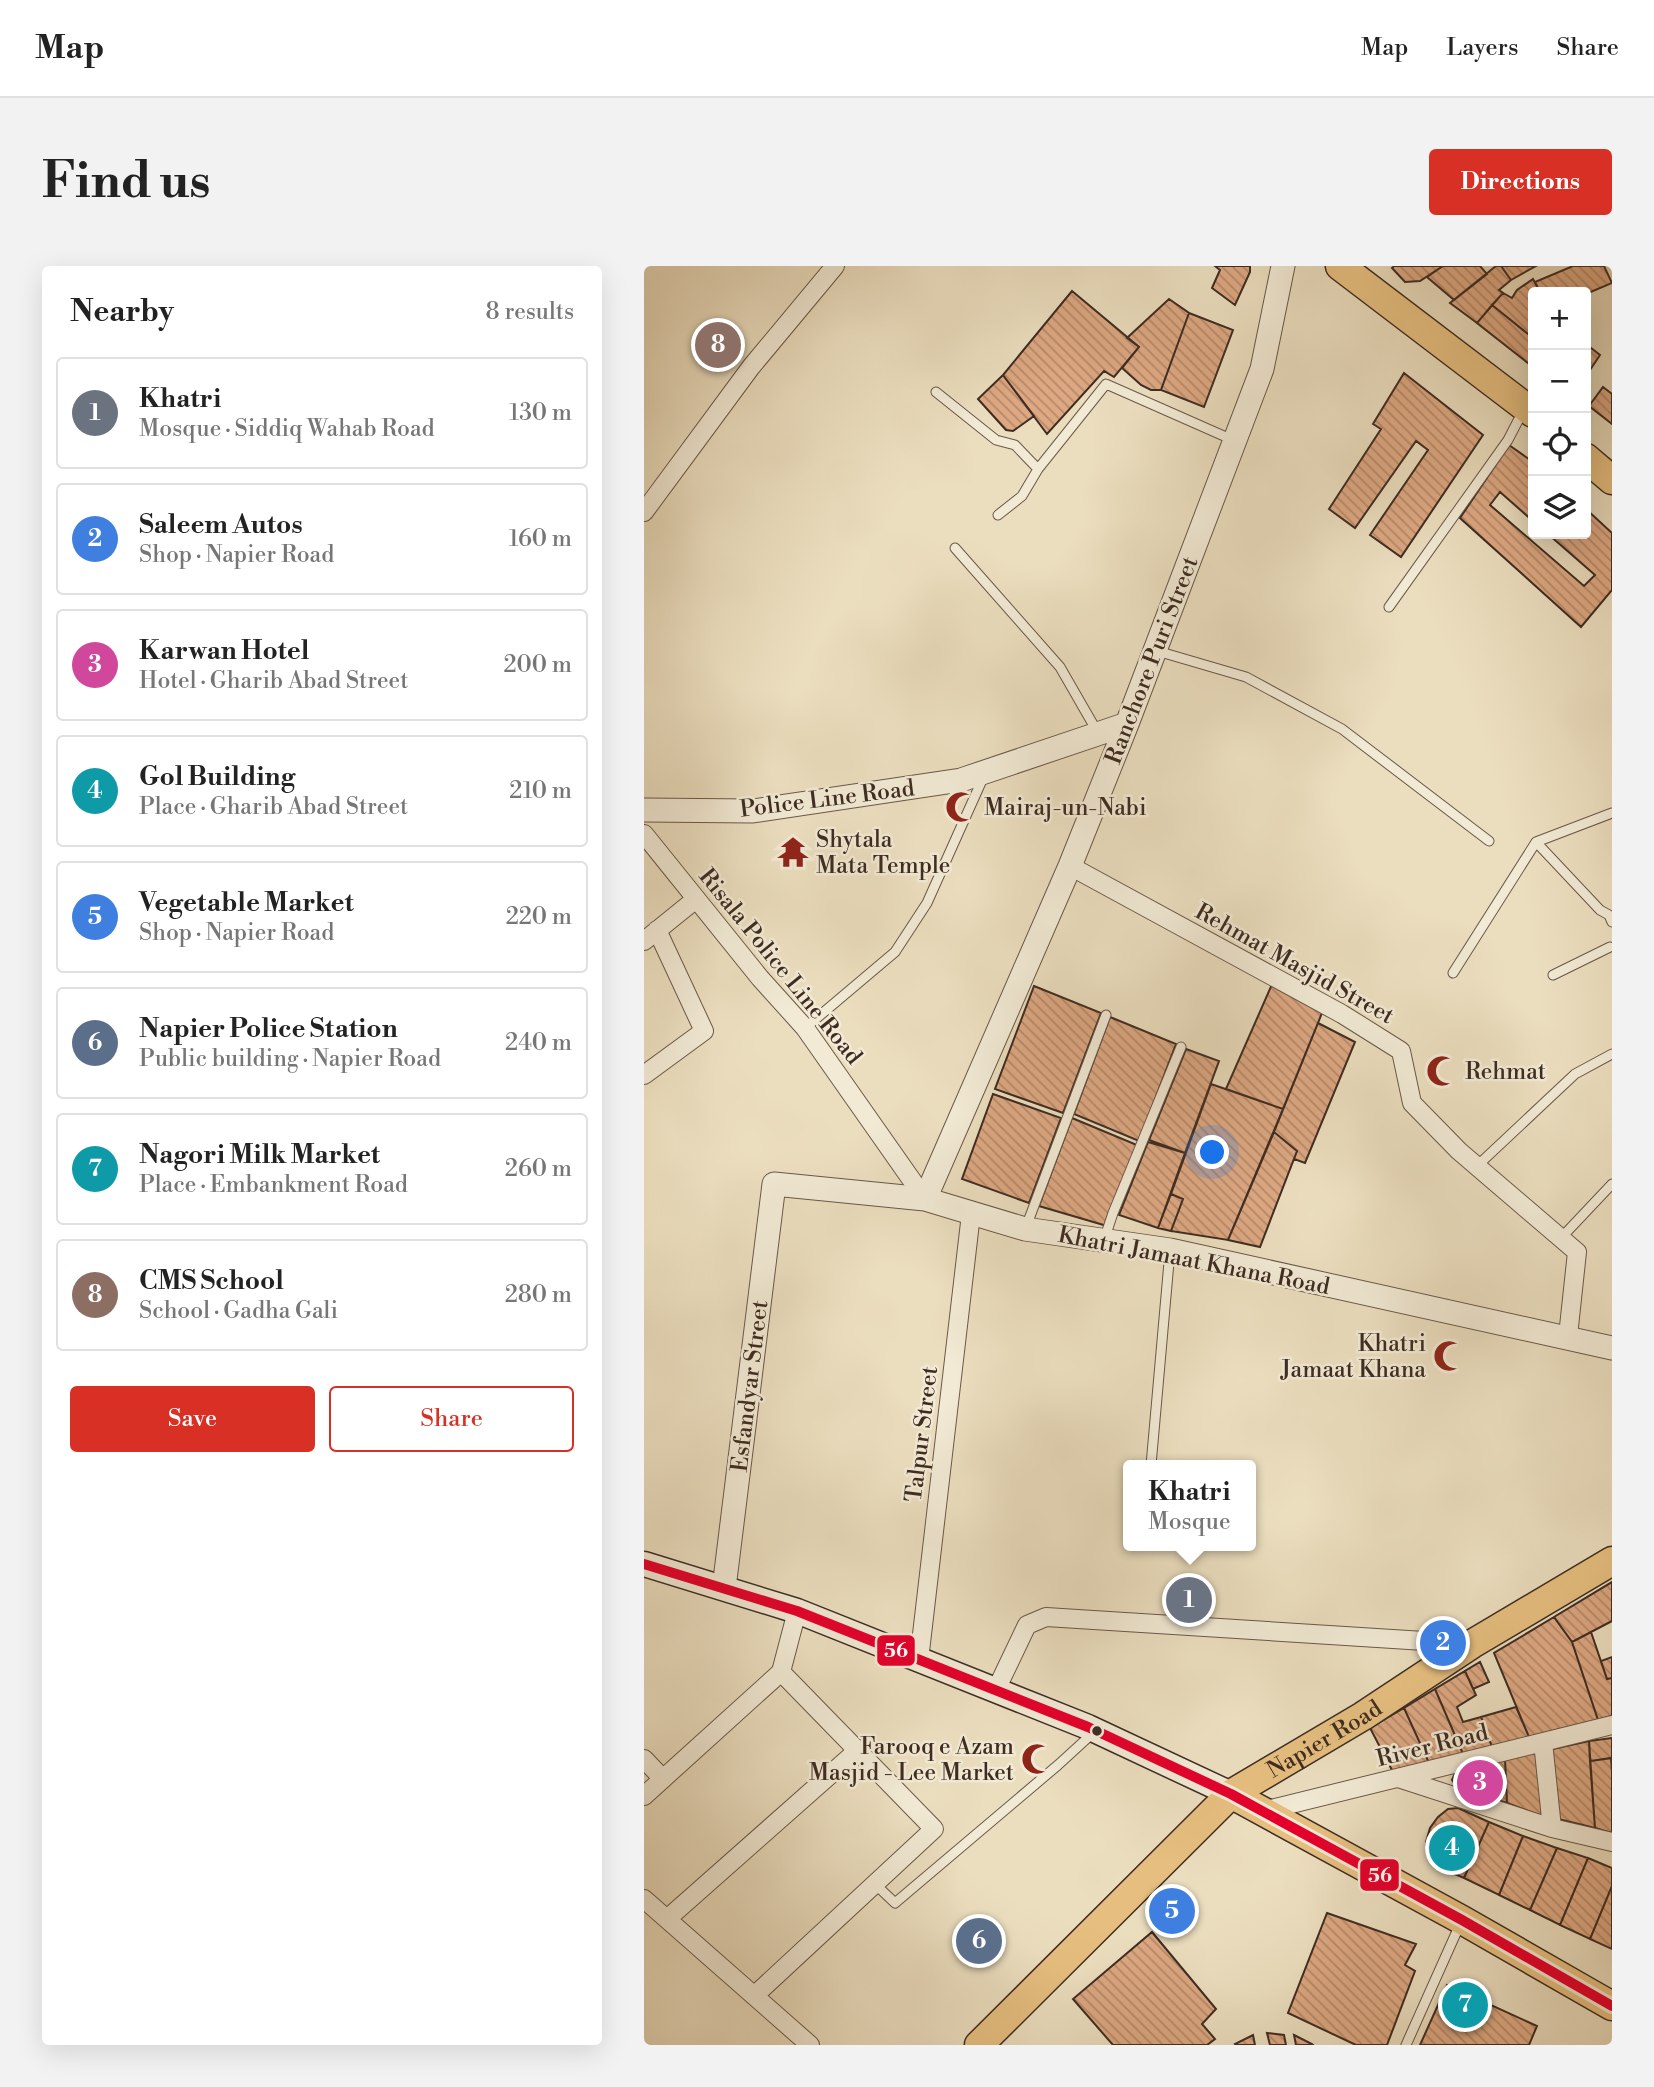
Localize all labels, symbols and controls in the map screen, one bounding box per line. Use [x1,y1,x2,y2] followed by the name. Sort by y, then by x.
[35,28,104,69] text: Map
[1361,33,1408,63] text: Map
[1446,33,1518,63] text: Layers
[1556,33,1619,63] text: Share
[1429,149,1612,215] button: Directions
[42,152,211,213] text: Find us
[1528,287,1591,539] map controls
[1528,287,1591,350] button: +
[70,293,174,331] text: Nearby
[486,298,574,326] text: 8 results
[695,319,741,371] pin: 8
[1528,350,1591,413] button: −
[139,383,221,415] text: Khatri
[89,399,101,427] text: 1
[509,399,572,427] text: 130 m
[1528,413,1591,476] button: locate
[139,415,435,443] text: Mosque · Siddiq Wahab Road
[1528,476,1591,539] button: layers
[139,509,303,541] text: Saleem Autos
[88,525,102,553] text: 2
[509,525,572,553] text: 160 m
[139,541,334,569] text: Shop · Napier Road
[1099,553,1204,768] street label: Ranchore Puri Street
[139,635,309,667] text: Karwan Hotel
[88,651,102,679] text: 3
[504,651,572,679] text: 200 m
[139,667,408,695] text: Hotel · Gharib Abad Street
[139,761,295,793] text: Gol Building
[738,774,916,824] street label: Police Line Road
[87,777,103,805] text: 4
[509,777,572,805] text: 210 m
[944,790,978,824] mosque icon: Mairaj-un-Nabi
[139,793,408,821] text: Place · Gharib Abad Street
[984,794,1147,822] place label: Mairaj-un-Nabi
[816,826,950,880] place label: Shytala Mata Temple
[776,835,810,869] temple icon: Shytala Mata Temple
[693,863,868,1070] street label: Risala Police Line Road
[139,887,354,919] text: Vegetable Market
[1190,898,1399,1030] street label: Rehmat Masjid Street
[88,903,102,931] text: 5
[506,903,572,931] text: 220 m
[139,919,334,947] text: Shop · Napier Road
[139,1013,398,1045] text: Napier Police Station
[88,1029,102,1057] text: 6
[505,1029,572,1057] text: 240 m
[139,1045,441,1073] text: Public building · Napier Road
[1425,1054,1459,1088] mosque icon: Rehmat
[1465,1058,1546,1086] place label: Rehmat
[1195,1135,1229,1169] your location
[139,1139,380,1171] text: Nagori Milk Market
[88,1155,102,1183] text: 7
[505,1155,572,1183] text: 260 m
[139,1171,408,1199] text: Place · Embankment Road
[1056,1221,1332,1301] street label: Khatri Jamaat Khana Road
[139,1265,284,1297] text: CMS School
[88,1281,102,1309] text: 8
[505,1281,572,1309] text: 280 m
[139,1297,338,1325] text: School · Gadha Gali
[726,1299,774,1474] street label: Esfandyar Street
[1280,1330,1426,1384] place label: Khatri Jamaat Khana
[1432,1339,1466,1373] mosque icon: Khatri Jamaat Khana
[900,1365,944,1504] street label: Talpur Street
[70,1386,315,1452] button: Save
[329,1386,574,1452] button: Share
[1123,1460,1256,1551] popup
[1148,1476,1231,1508] text: Khatri
[1148,1508,1231,1536] text: Mosque
[1166,1574,1212,1626] pin: 1
[1420,1617,1466,1669] pin: 2
[876,1634,916,1667] line badge: 56
[884,1639,908,1663] text: 56
[1262,1694,1388,1785] street label: Napier Road
[1373,1719,1491,1773] street label: River Road
[1090,1724,1104,1738] unlabelled marker
[809,1733,1014,1787] place label: Farooq e Azam Masjid - Lee Market
[1020,1742,1054,1776] mosque icon: Farooq e Azam Masjid - Lee Market
[1457,1757,1503,1809] pin: 3
[1429,1822,1475,1874] pin: 4
[1359,1858,1400,1892] line badge: 56
[1368,1864,1392,1888] text: 56
[1149,1885,1195,1937] pin: 5
[956,1915,1002,1967] pin: 6
[1442,1979,1488,2031] pin: 7

